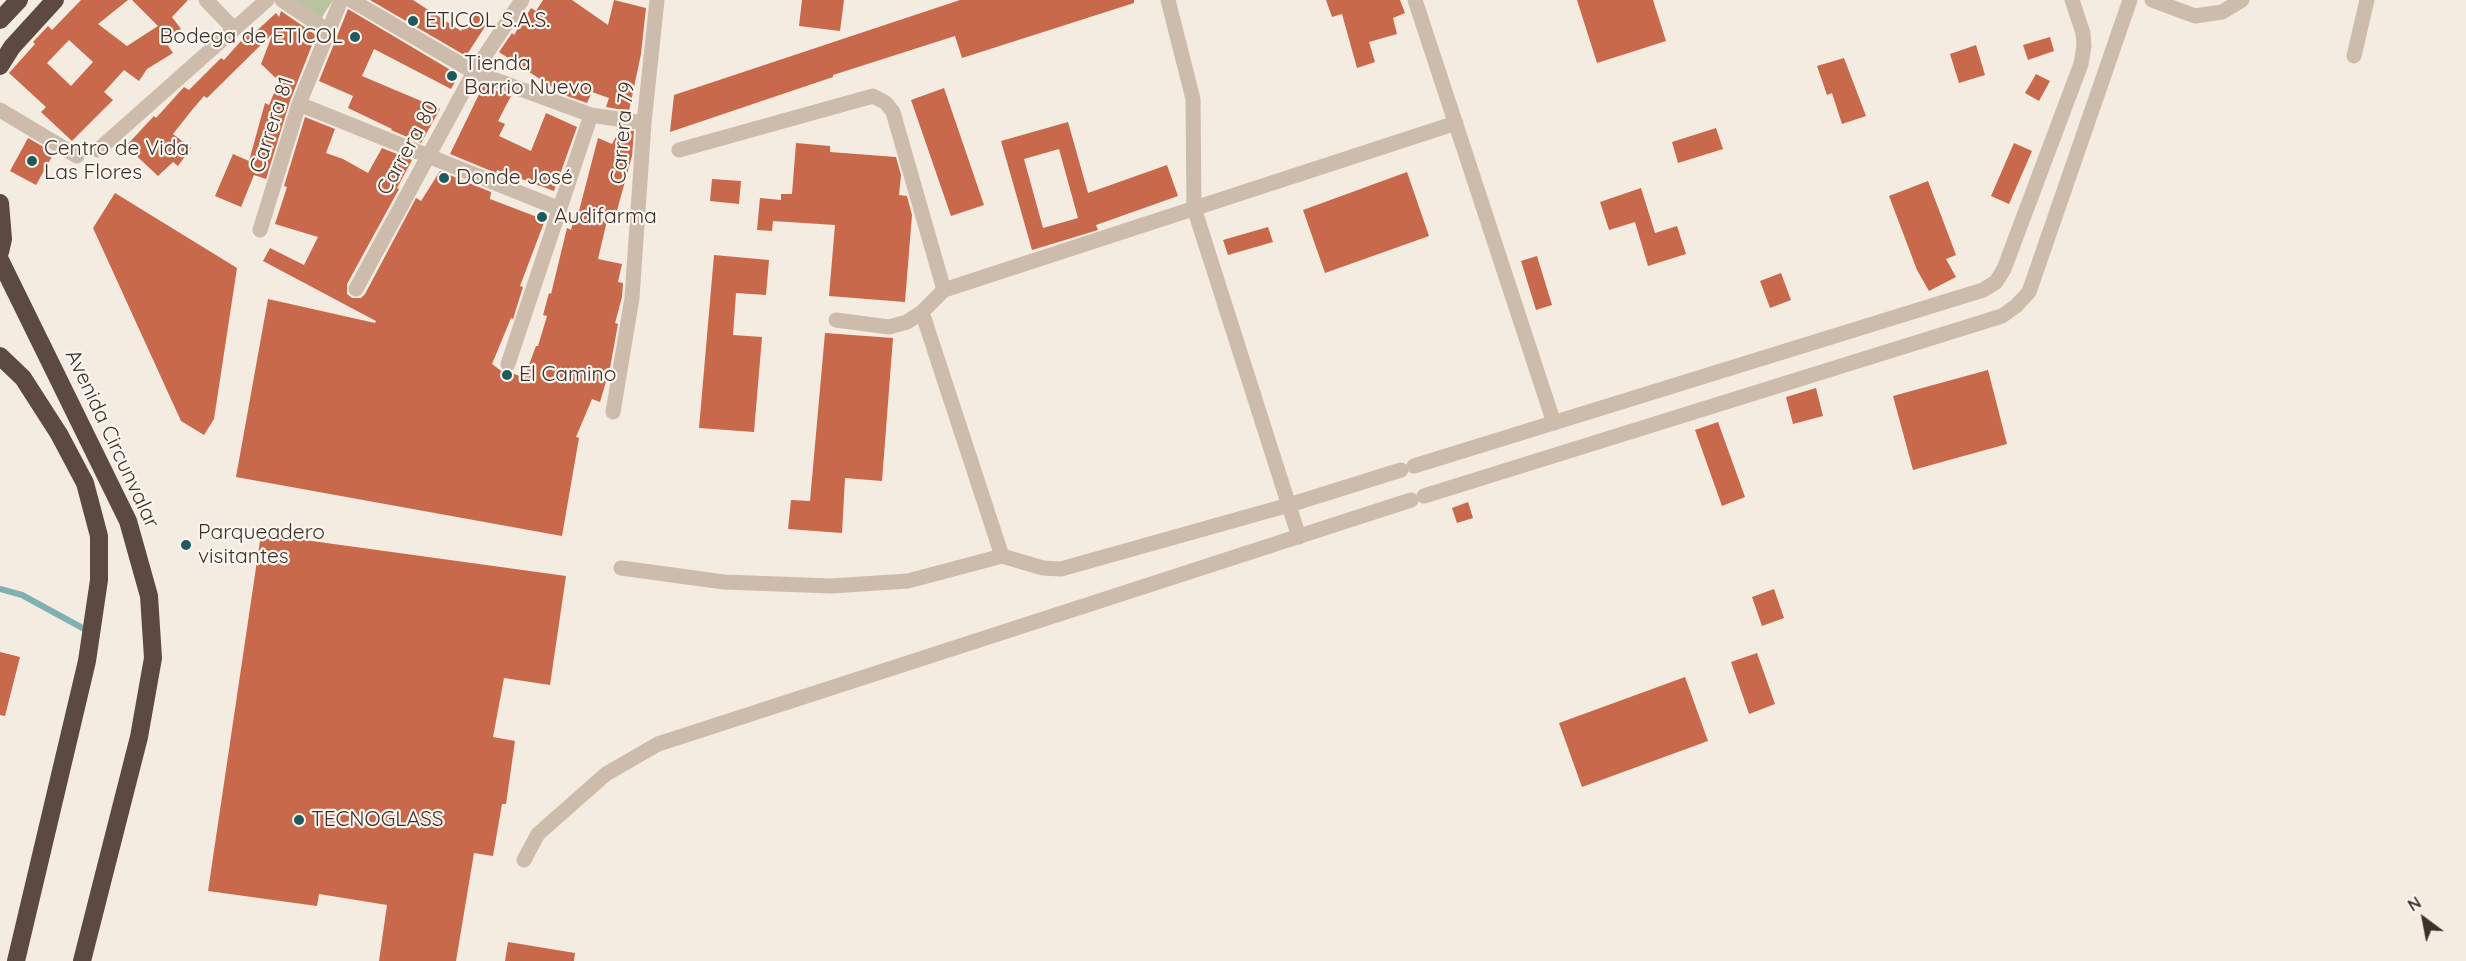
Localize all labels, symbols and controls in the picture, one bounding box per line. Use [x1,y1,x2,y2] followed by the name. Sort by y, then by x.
[425,8,550,34] place label: ETICOL S.A.S.
[406,14,420,28] marker: ETICOL S.A.S.
[160,24,343,50] place label: Bodega de ETICOL
[348,30,362,44] marker: Bodega de ETICOL
[464,51,592,101] place label: Tienda Barrio Nuevo
[445,69,459,83] marker: Tienda Barrio Nuevo
[245,74,299,176] street label: Carrera 81
[606,81,640,185] street label: Carrera 79
[372,96,444,200] street label: Carrera 80
[44,136,189,186] place label: Centro de Vida Las Flores
[25,154,39,168] marker: Centro de Vida Las Flores
[456,165,573,191] place label: Donde José
[437,171,451,185] marker: Donde José
[554,204,657,230] place label: Audifarma
[535,210,549,224] marker: Audifarma
[60,346,164,532] street label: Avenida Circunvalar
[519,362,616,388] place label: El Camino
[500,368,514,382] marker: El Camino
[198,520,325,570] place label: Parqueadero visitantes
[179,538,193,552] marker: Parqueadero visitantes
[311,807,444,833] place label: TECNOGLASS
[292,813,306,827] marker: TECNOGLASS
[2394,889,2454,949] north arrow
[2404,892,2425,915] text: N

